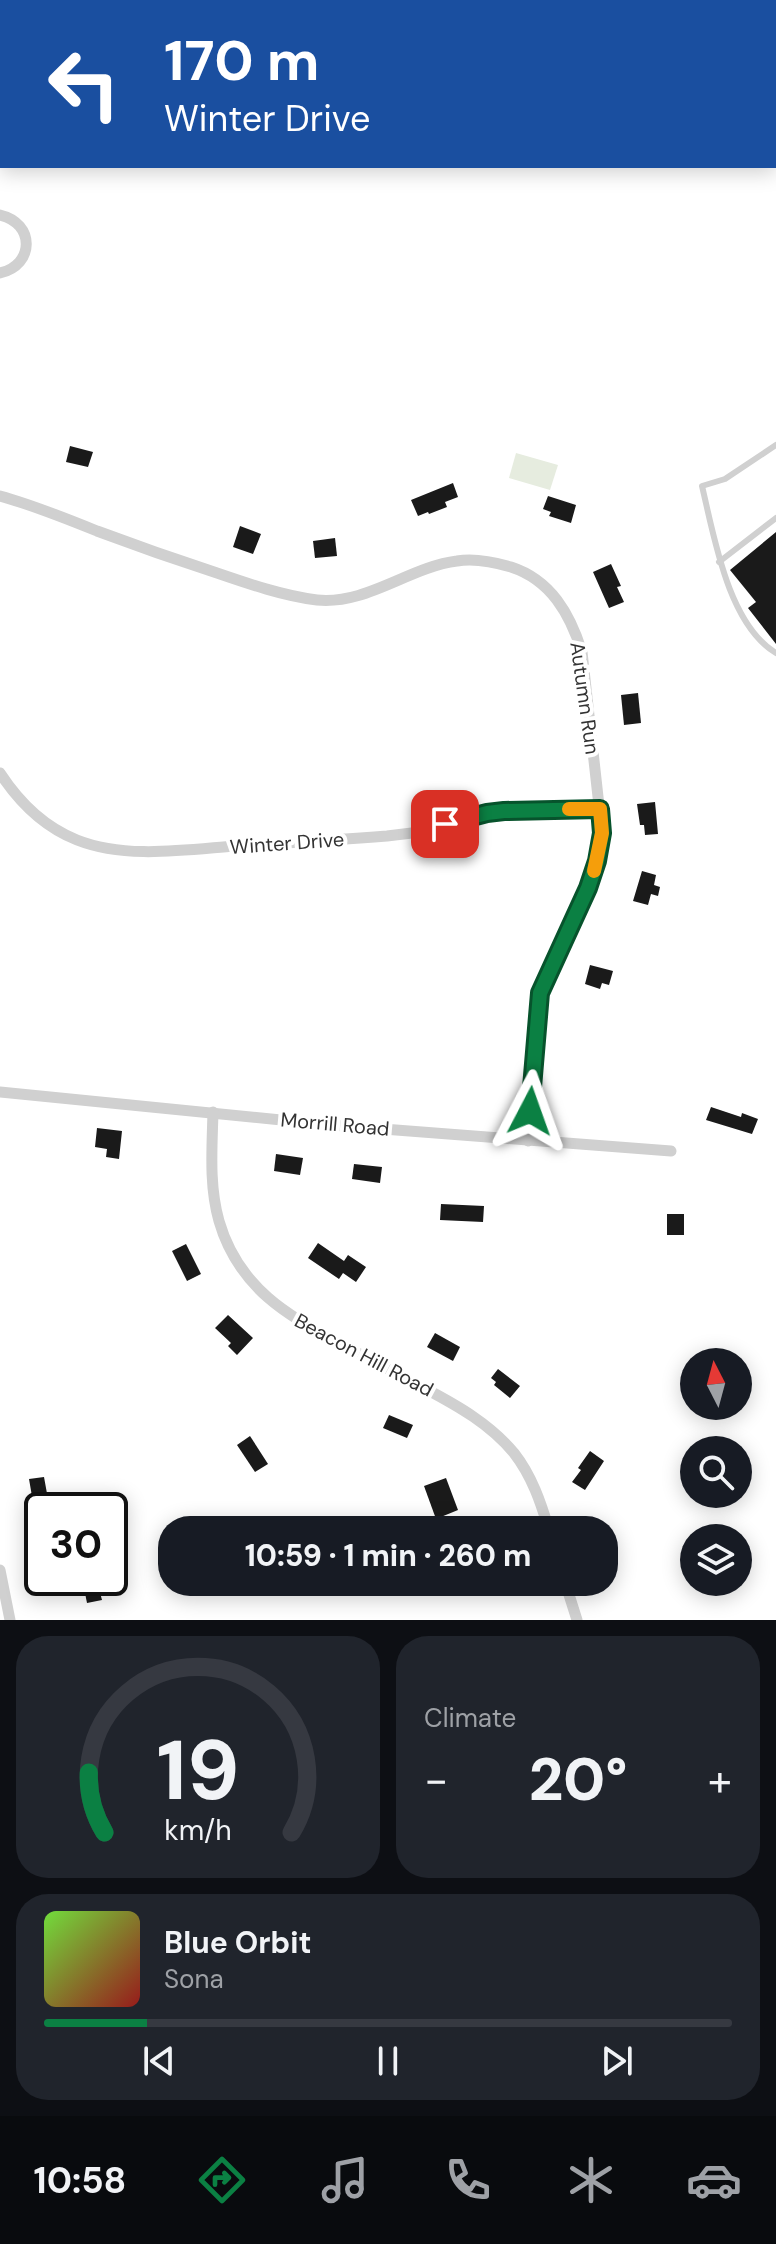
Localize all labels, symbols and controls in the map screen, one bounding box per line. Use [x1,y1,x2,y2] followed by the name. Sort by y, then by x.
[164,24,319,97] text: 170 m
[32,32,136,136] icon: left
[164,95,370,142] text: Winter Drive
[564,640,606,756] street label: Autumn Run
[411,790,479,858] pin
[423,802,467,846] icon: arrive
[229,826,345,860] street label: Winter Drive
[488,1069,572,1153] position arrow
[280,1106,390,1142] street label: Morrill Road
[290,1307,438,1403] street label: Beacon Hill Road
[680,1348,752,1420] north arrow
[680,1348,752,1596] map controls
[680,1436,752,1508] button: search
[24,1492,128,1596] speed limit sign: 30
[680,1524,752,1596] button: layers
[245,1536,531,1575] text: 10:59 · 1 min · 260 m
[424,1701,516,1735] text: Climate
[156,1716,240,1825] text: 19
[529,1740,627,1819] text: 20°
[424,1751,448,1809] text: −
[708,1751,732,1809] text: +
[164,1812,232,1849] text: km/h
[164,1923,311,1962] text: Blue Orbit
[164,1962,224,1996] text: Sona
[137,2039,181,2083] icon: previous
[366,2039,410,2083] icon: pause
[595,2039,639,2083] icon: next
[194,2152,250,2208] icon: directions
[317,2152,373,2208] icon: music
[440,2152,496,2208] icon: phone
[563,2152,619,2208] icon: climate
[686,2152,742,2208] icon: car
[34,2157,126,2204] text: 10:58

